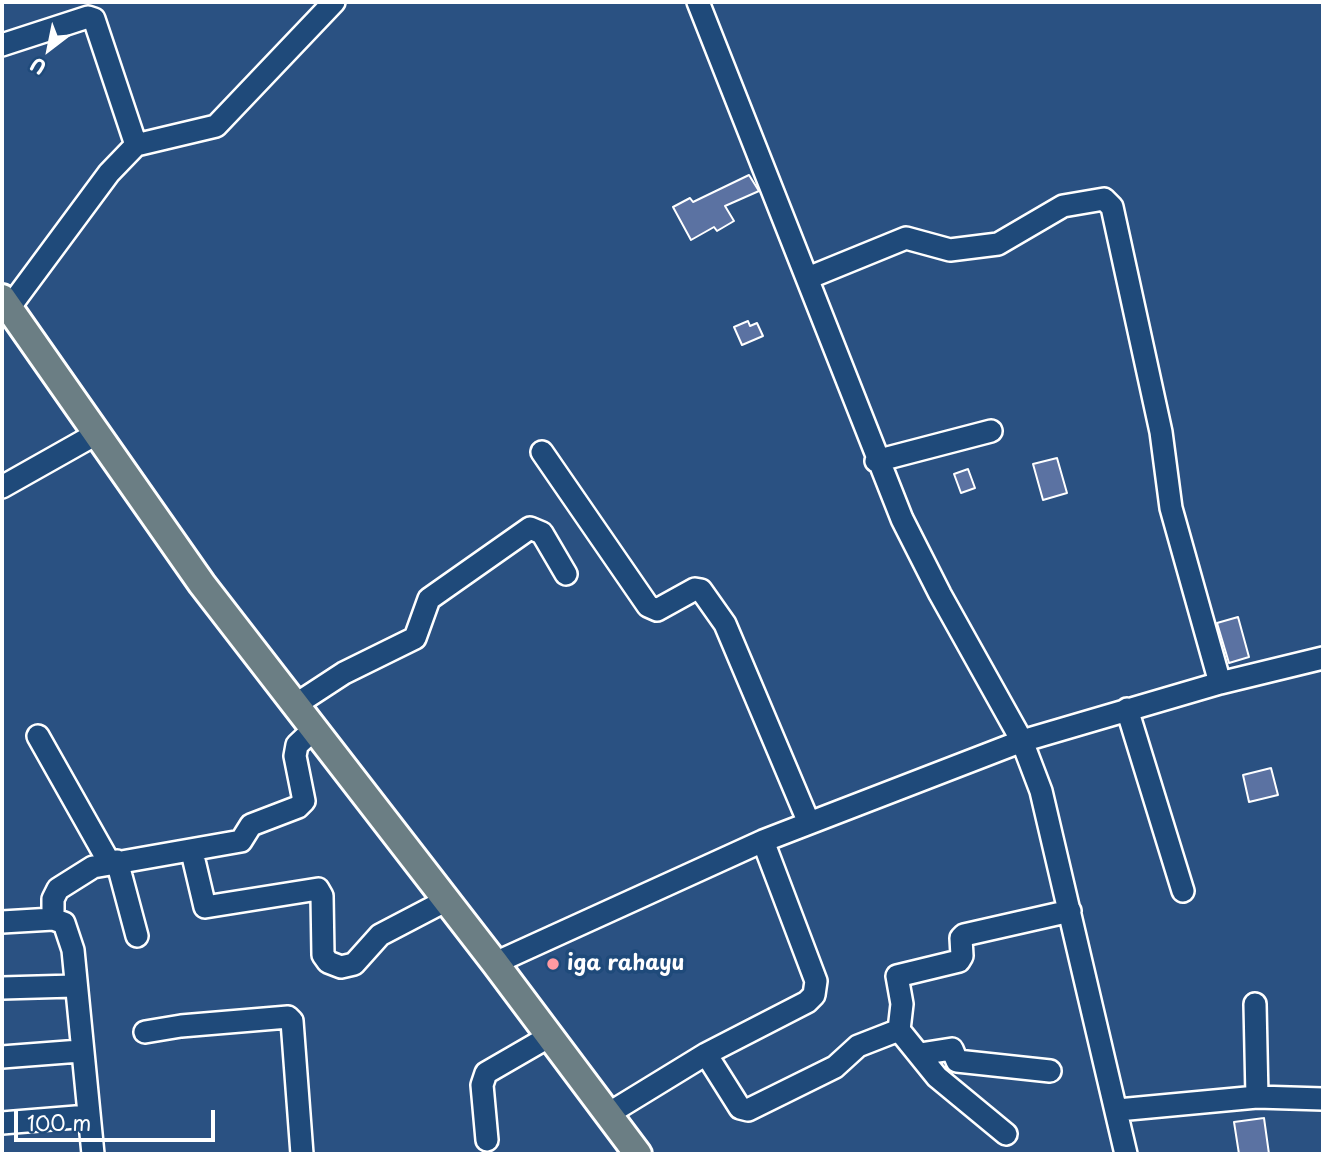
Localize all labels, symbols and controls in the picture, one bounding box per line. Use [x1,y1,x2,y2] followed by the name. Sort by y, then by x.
[14,14,84,84] north arrow
[24,51,51,83] text: U
[567,951,684,977] place label: iga rahayu
[545,956,561,972] marker: iga rahayu
[18,1096,219,1140] scale bar
[27,1106,91,1138] text: 100 m

